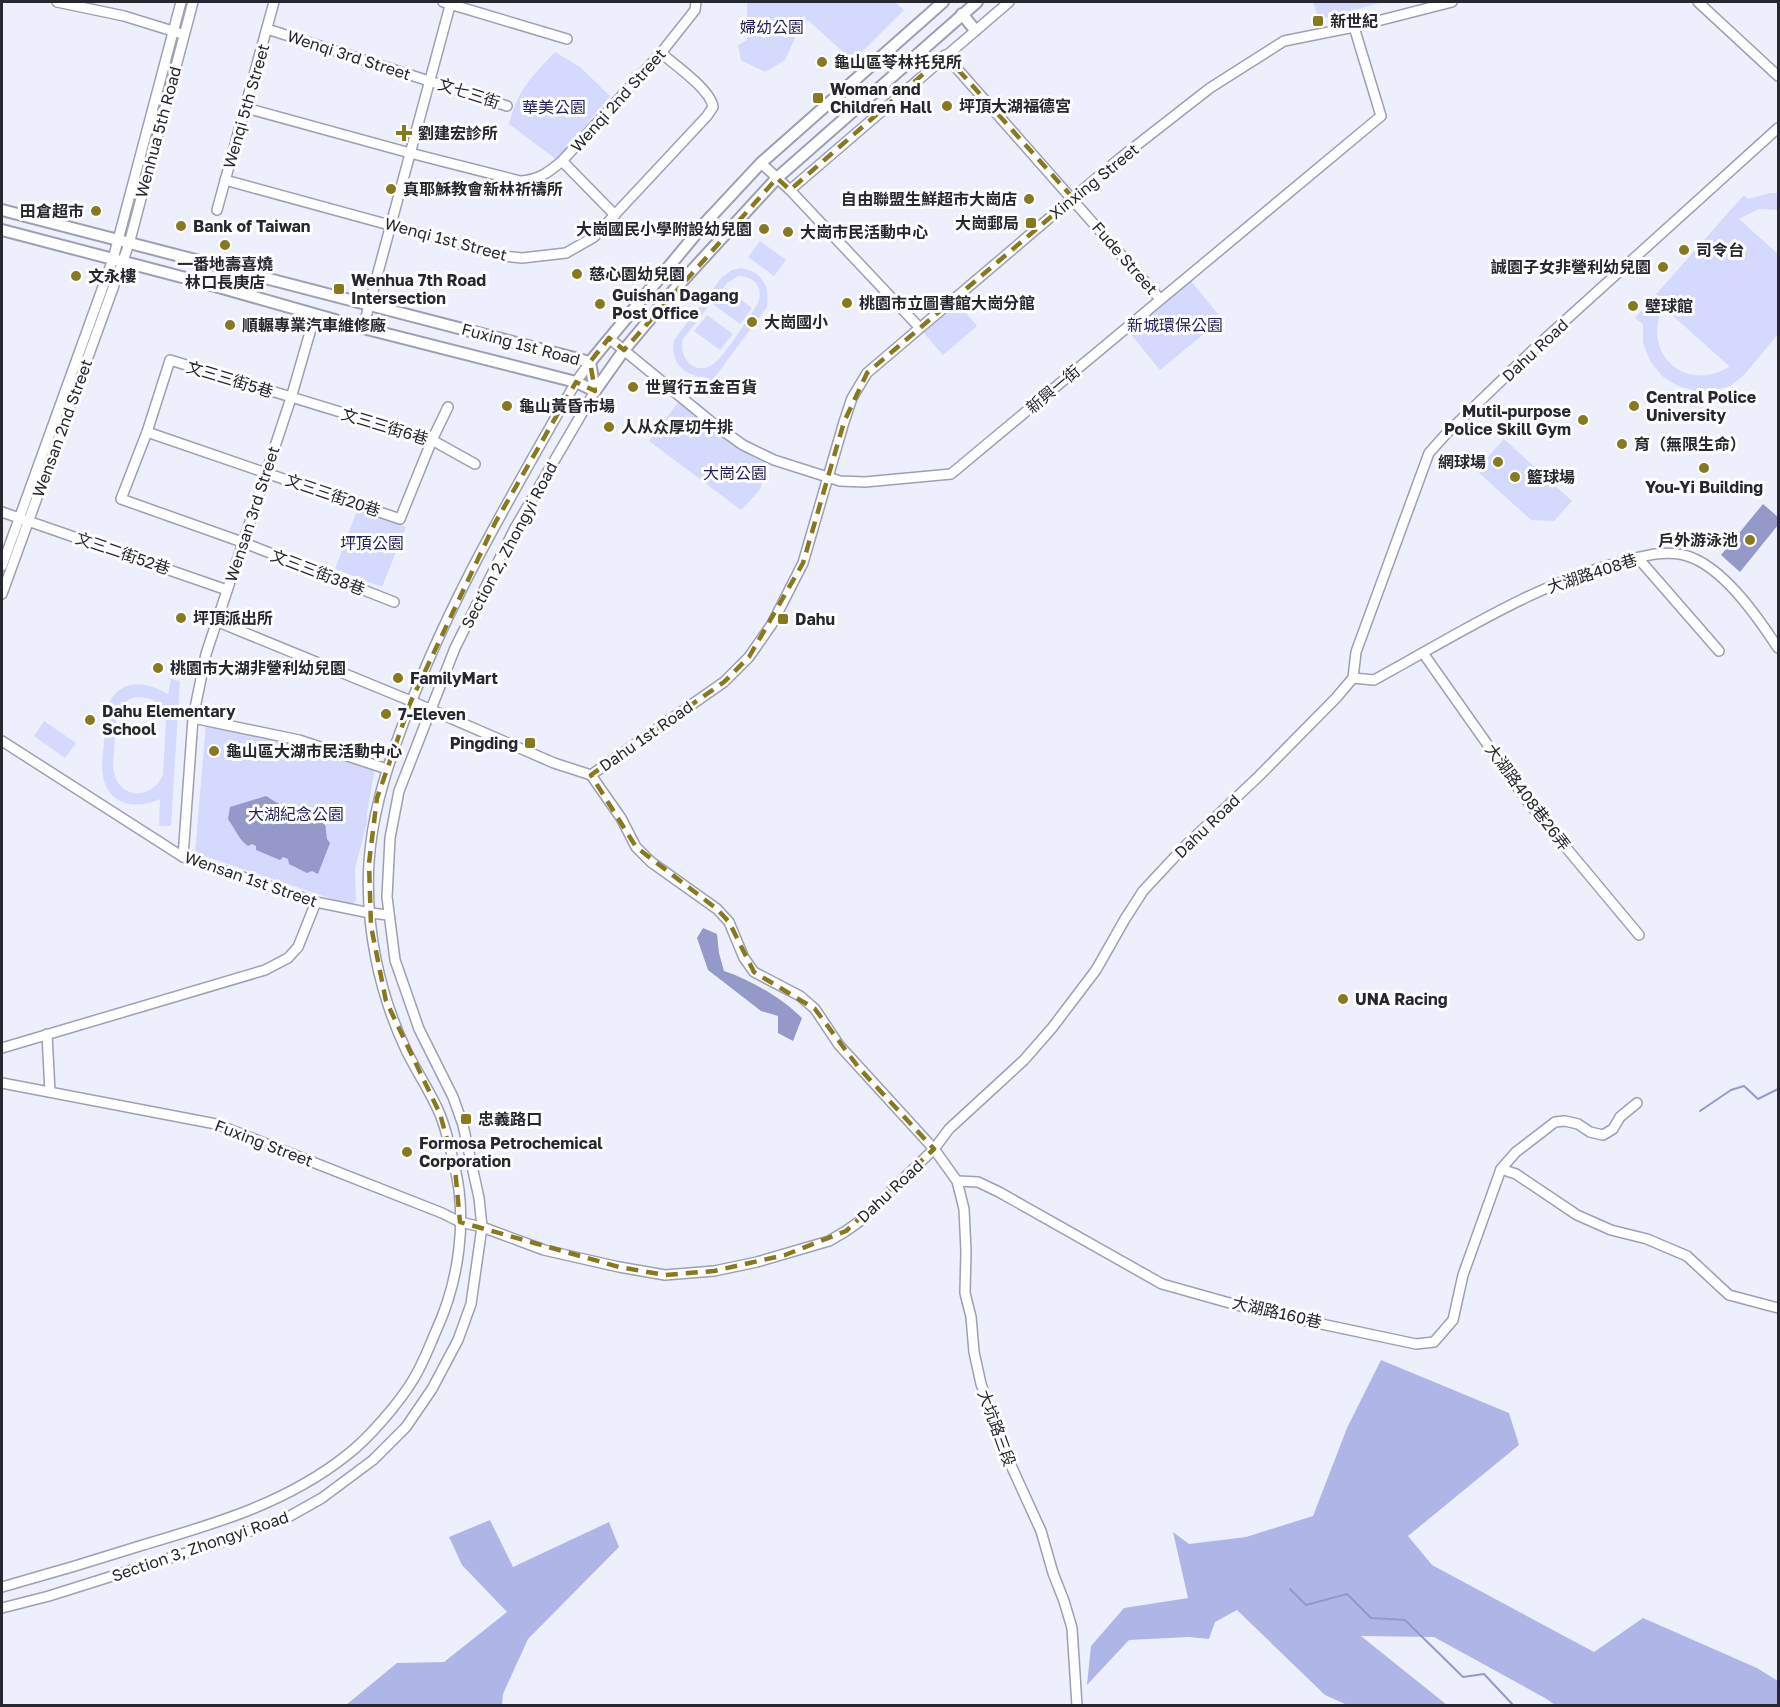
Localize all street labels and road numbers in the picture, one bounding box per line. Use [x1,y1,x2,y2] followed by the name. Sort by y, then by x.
[285,26,413,84] street label: Wenqi 3rd Street
[219,41,273,171] street label: Wenqi 5th Street
[566,44,670,156] street label: Wenqi 2nd Street
[131,64,185,200] street label: Wenhua 5th Road
[435,74,503,112] street label: 文七三街
[1045,139,1143,223] street label: Xinxing Street
[383,213,509,265] street label: Wenqi 1st Street
[1088,218,1162,298] street label: Fude Street
[1498,314,1572,386] street label: Dahu Road
[460,319,582,369] street label: Fuxing 1st Road
[28,356,96,500] street label: Wensan 2nd Street
[184,356,276,402] street label: 文三三街5巷
[1022,361,1084,417] street label: 新興一街
[339,403,431,449] street label: 文三三街6巷
[221,443,283,585] street label: Wensan 3rd Street
[457,458,561,632] street label: Section 2, Zhongyi Road
[283,469,383,521] street label: 文三三街20巷
[73,528,173,578] street label: 文三二街52巷
[268,545,368,599] street label: 文三三街38巷
[1544,549,1640,597] street label: 大湖路408巷
[595,696,697,776] street label: Dahu 1st Road
[1481,740,1575,854] street label: 大湖路408巷26弄
[1170,790,1244,862] street label: Dahu Road
[182,847,320,911] street label: Wensan 1st Street
[212,1115,316,1171] street label: Fuxing Street
[853,1155,927,1227] street label: Dahu Road
[1230,1292,1324,1332] street label: 大湖路160巷
[974,1387,1020,1469] street label: 大坑路三段
[109,1506,291,1586] street label: Section 3, Zhongyi Road

